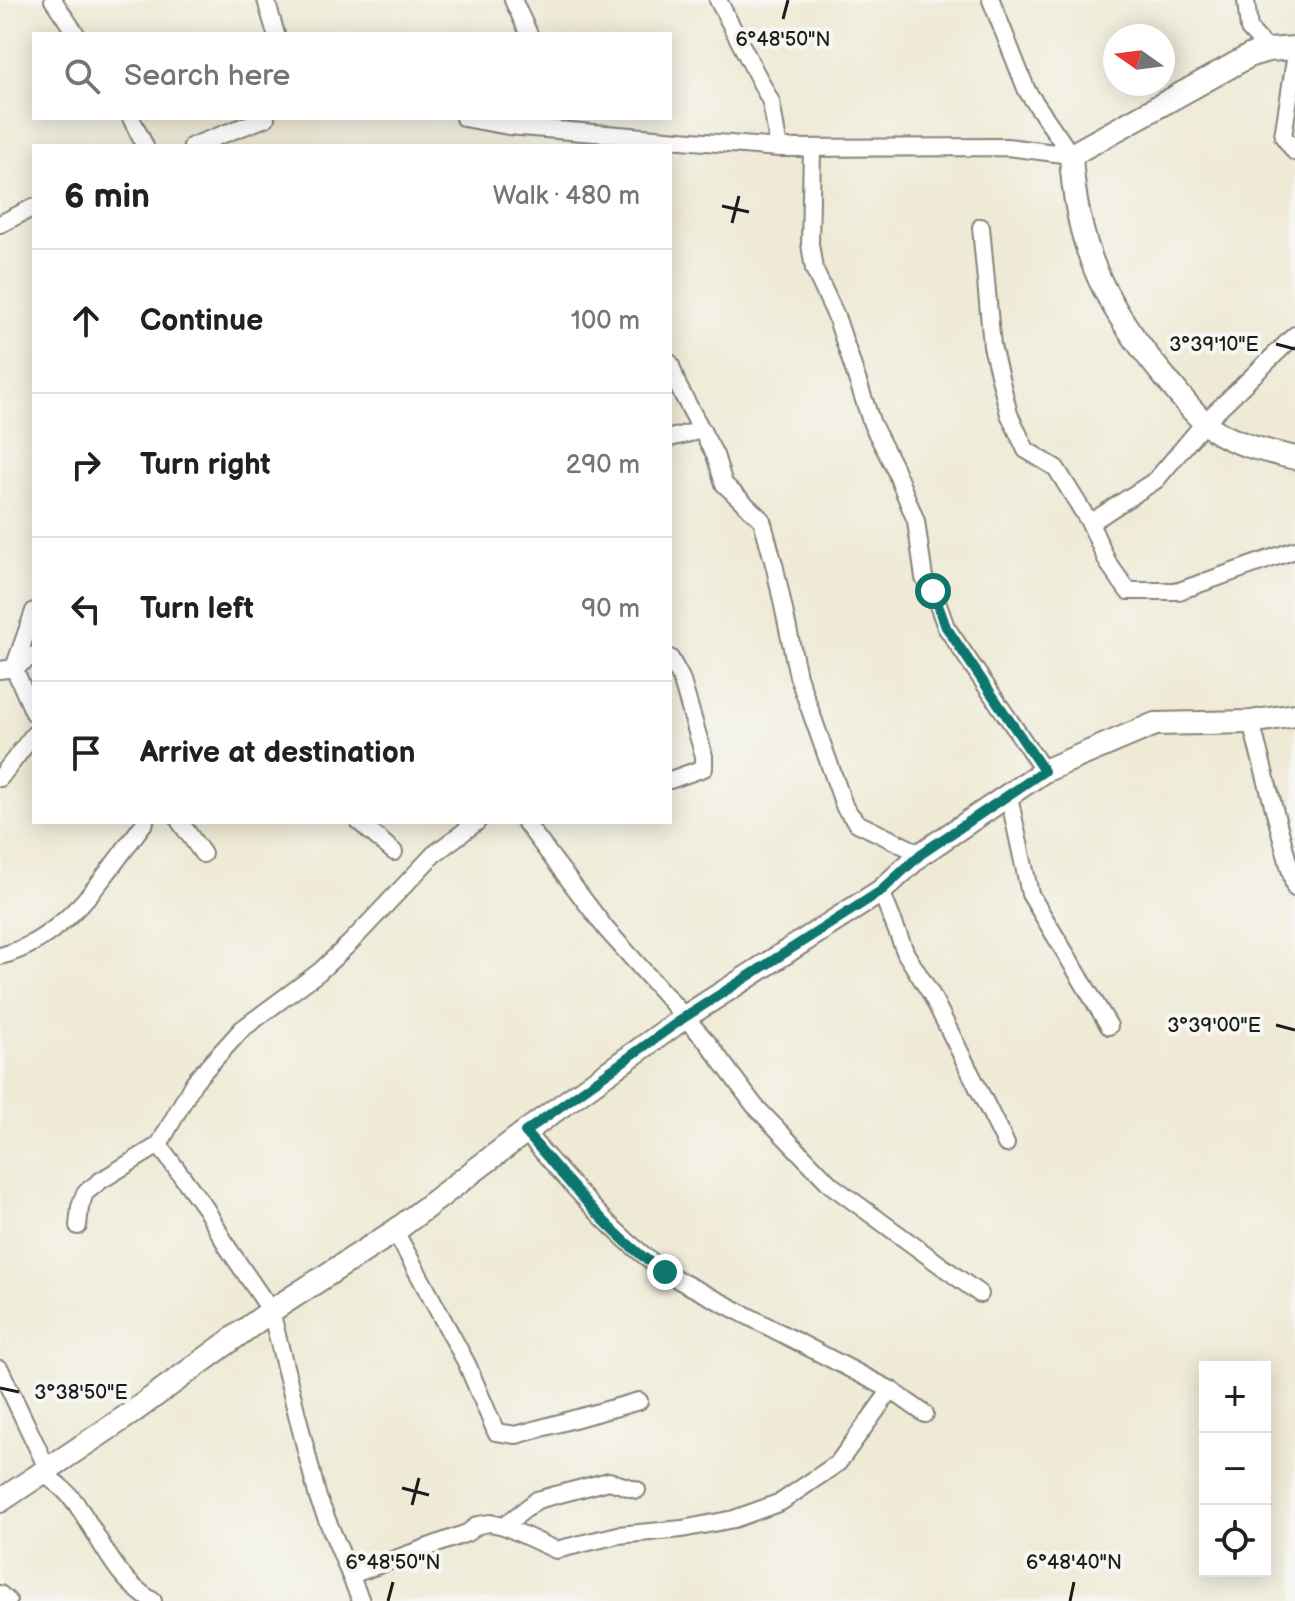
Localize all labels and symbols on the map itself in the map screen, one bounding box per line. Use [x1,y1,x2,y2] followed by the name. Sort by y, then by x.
[1103,24,1175,96] north arrow
[735,28,831,52] text: 6°48'50"N
[1169,333,1259,357] text: 3°39'10"E
[915,573,951,609] route start
[1167,1014,1261,1038] text: 3°39'00"E
[647,1254,683,1290] route end
[34,1381,128,1405] text: 3°38'50"E
[345,1551,441,1575] text: 6°48'50"N
[1026,1551,1122,1575] text: 6°48'40"N

